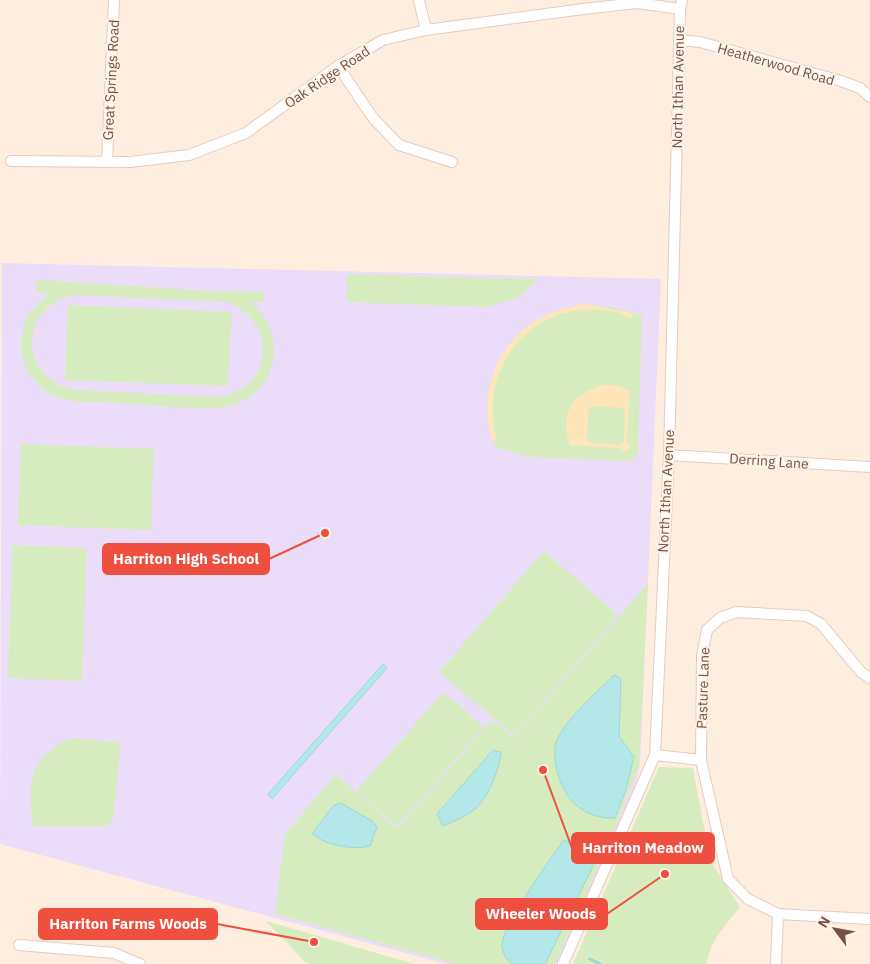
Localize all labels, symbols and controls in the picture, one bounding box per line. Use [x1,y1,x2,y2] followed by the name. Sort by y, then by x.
[99,19,123,141] street label: Great Springs Road
[668,25,688,149] street label: North Ithan Avenue
[715,39,837,89] street label: Heatherwood Road
[281,42,373,112] street label: Oak Ridge Road
[654,429,678,553] street label: North Ithan Avenue
[729,449,810,473] street label: Derring Lane
[103,544,269,574] callout: Harriton High School
[113,549,259,568] text: Harriton High School
[693,647,713,729] street label: Pasture Lane
[572,833,714,863] callout: Harriton Meadow
[582,838,704,857] text: Harriton Meadow
[476,899,607,929] callout: Wheeler Woods
[486,904,597,923] text: Wheeler Woods
[810,904,860,954] north arrow
[39,909,217,939] callout: Harriton Farms Woods
[814,913,834,931] text: N
[49,914,207,933] text: Harriton Farms Woods

